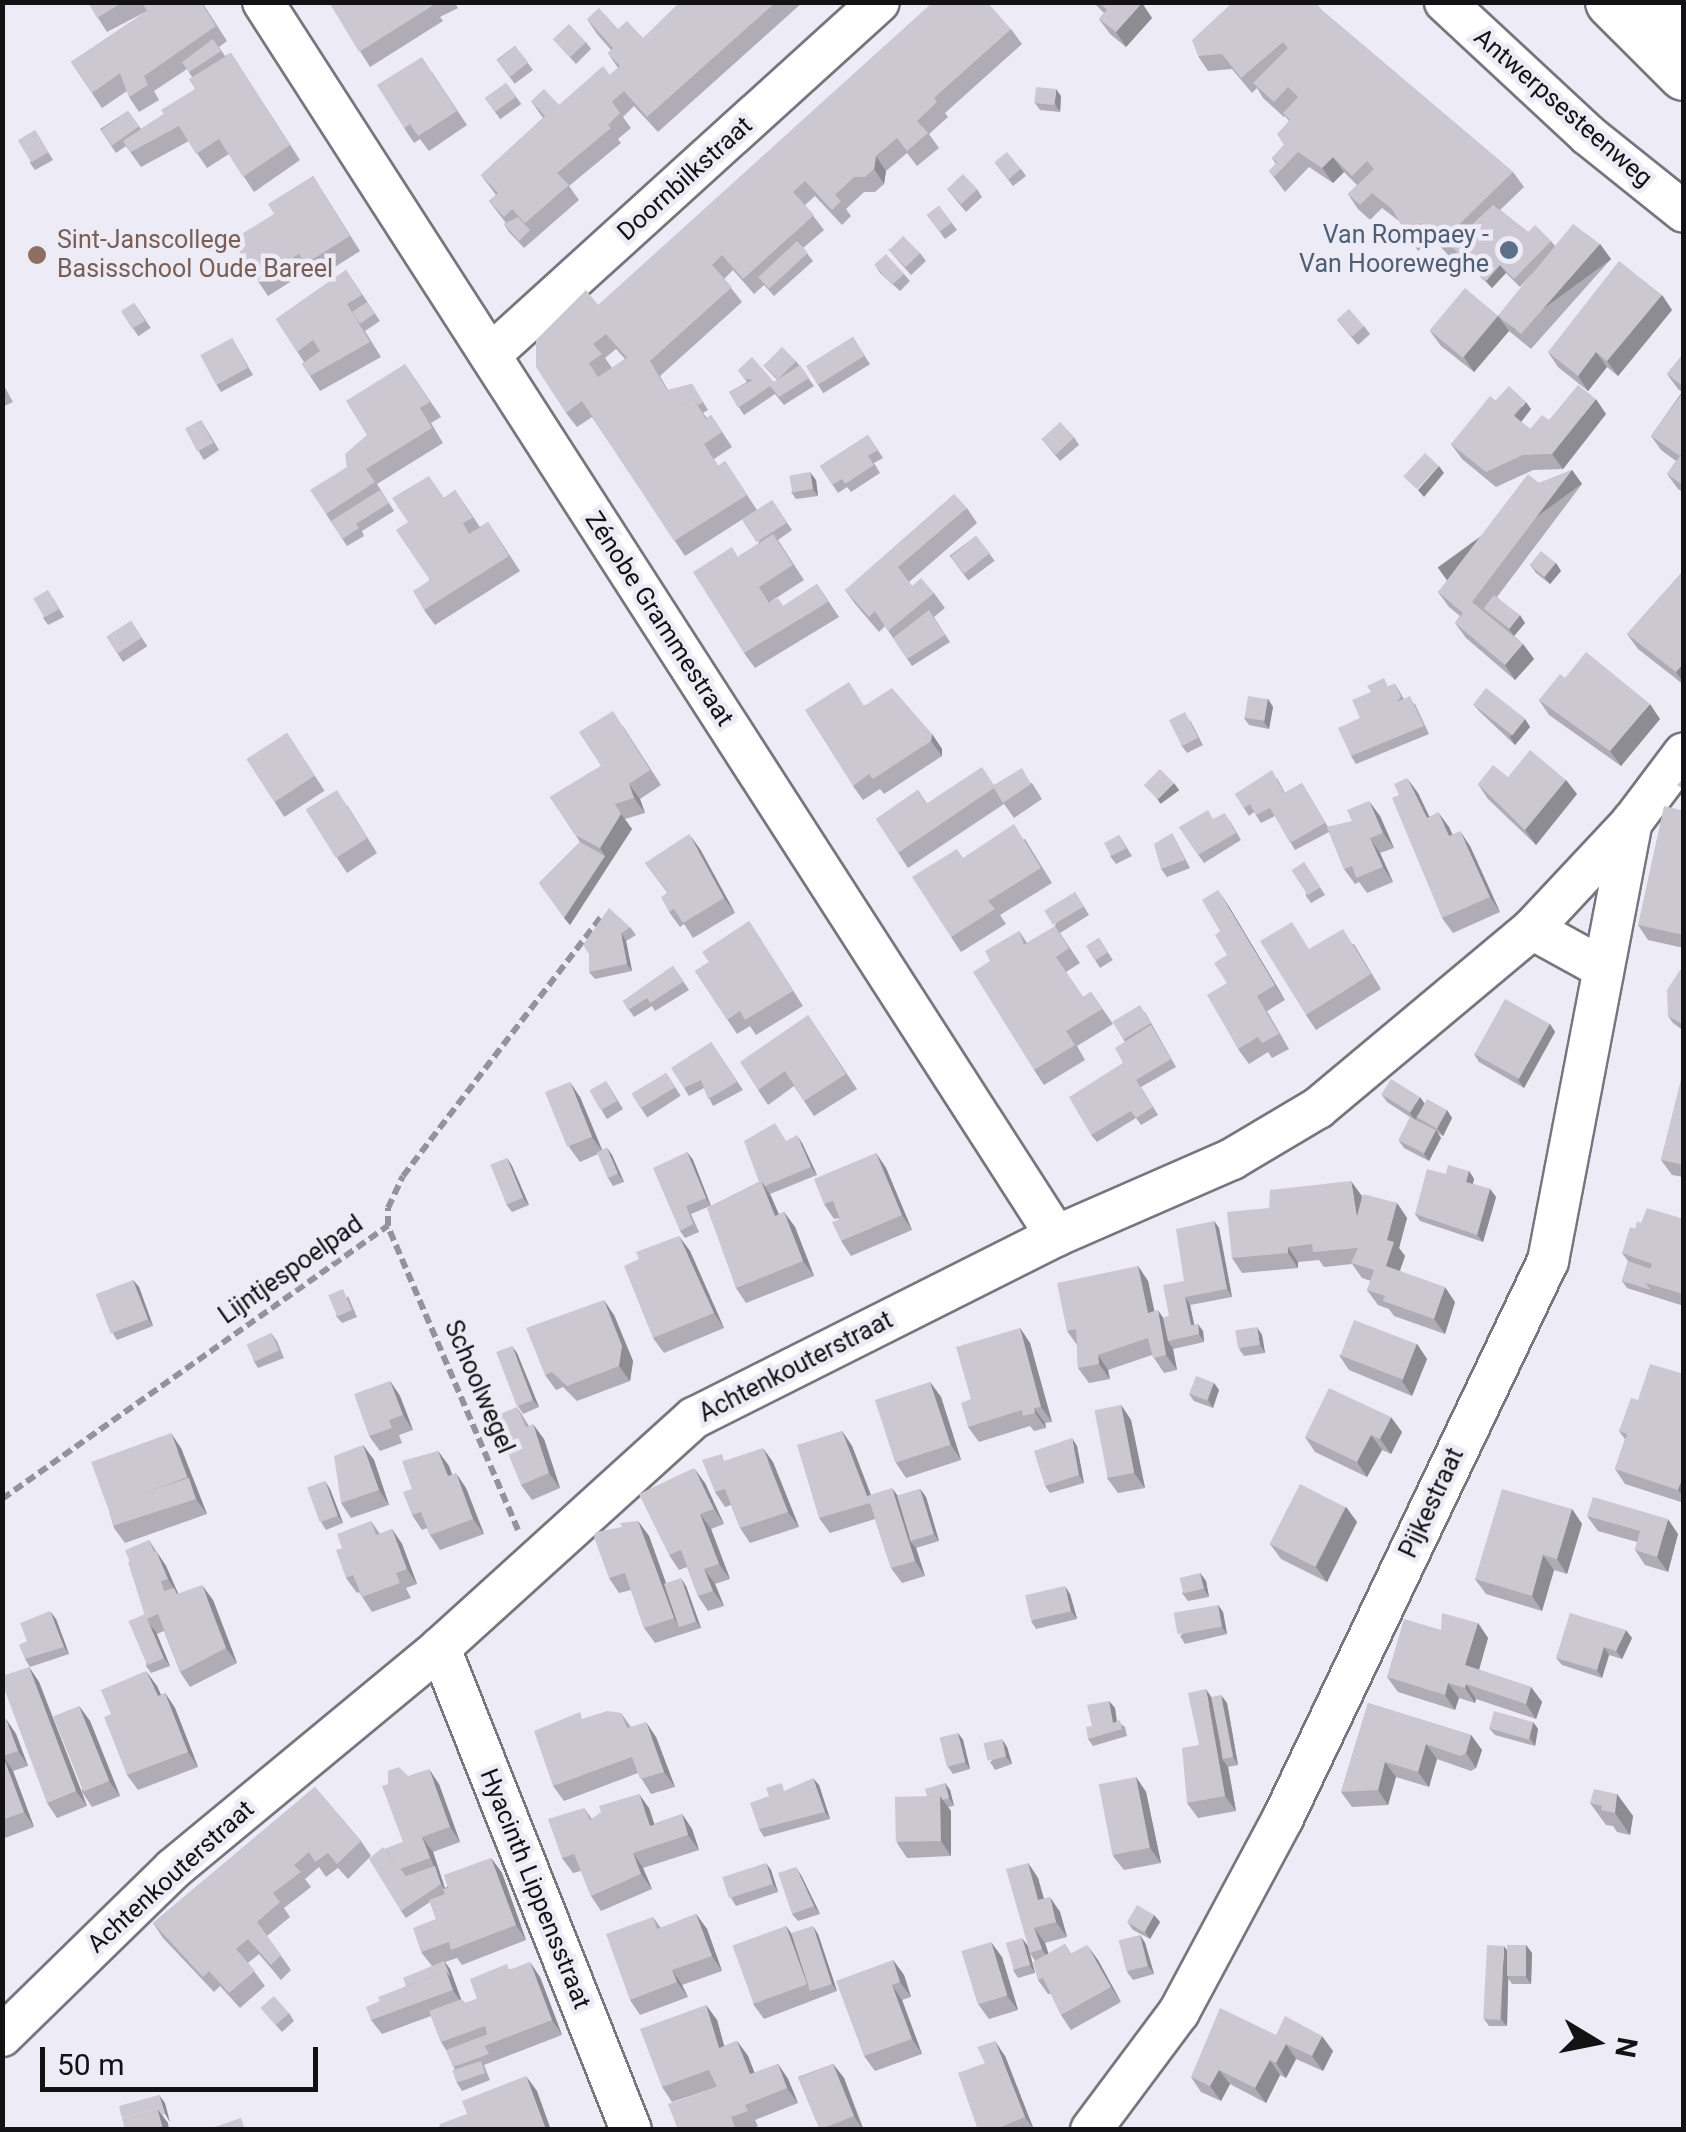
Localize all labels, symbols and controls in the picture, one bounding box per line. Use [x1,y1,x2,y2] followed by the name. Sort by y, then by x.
[1468,22,1658,194] street label: Antwerpsesteenweg
[612,111,758,247] street label: Doornbilkstraat
[1299,221,1489,280] place label: Van Rompaey - Van Hooreweghe
[57,226,333,285] place label: Sint-Janscollege Basisschool Oude Bareel
[1498,239,1520,261] marker: Van Rompaey - Van Hooreweghe
[26,244,48,266] marker: Sint-Janscollege Basisschool Oude Bareel
[578,506,740,732] street label: Zénobe Grammestraat
[213,1209,369,1331] street label: Lijntjespoelpad
[694,1305,898,1429] street label: Achtenkouterstraat
[438,1316,520,1458] street label: Schoolwegel
[1393,1443,1471,1563] street label: Pijkestraat
[473,1765,597,2013] street label: Hyacinth Lippensstraat
[82,1794,260,1960] street label: Achtenkouterstraat
[1546,1992,1646,2092] north arrow
[45,2027,322,2089] scale bar
[1608,2035,1644,2060] text: N
[57,2047,124,2082] text: 50 m

